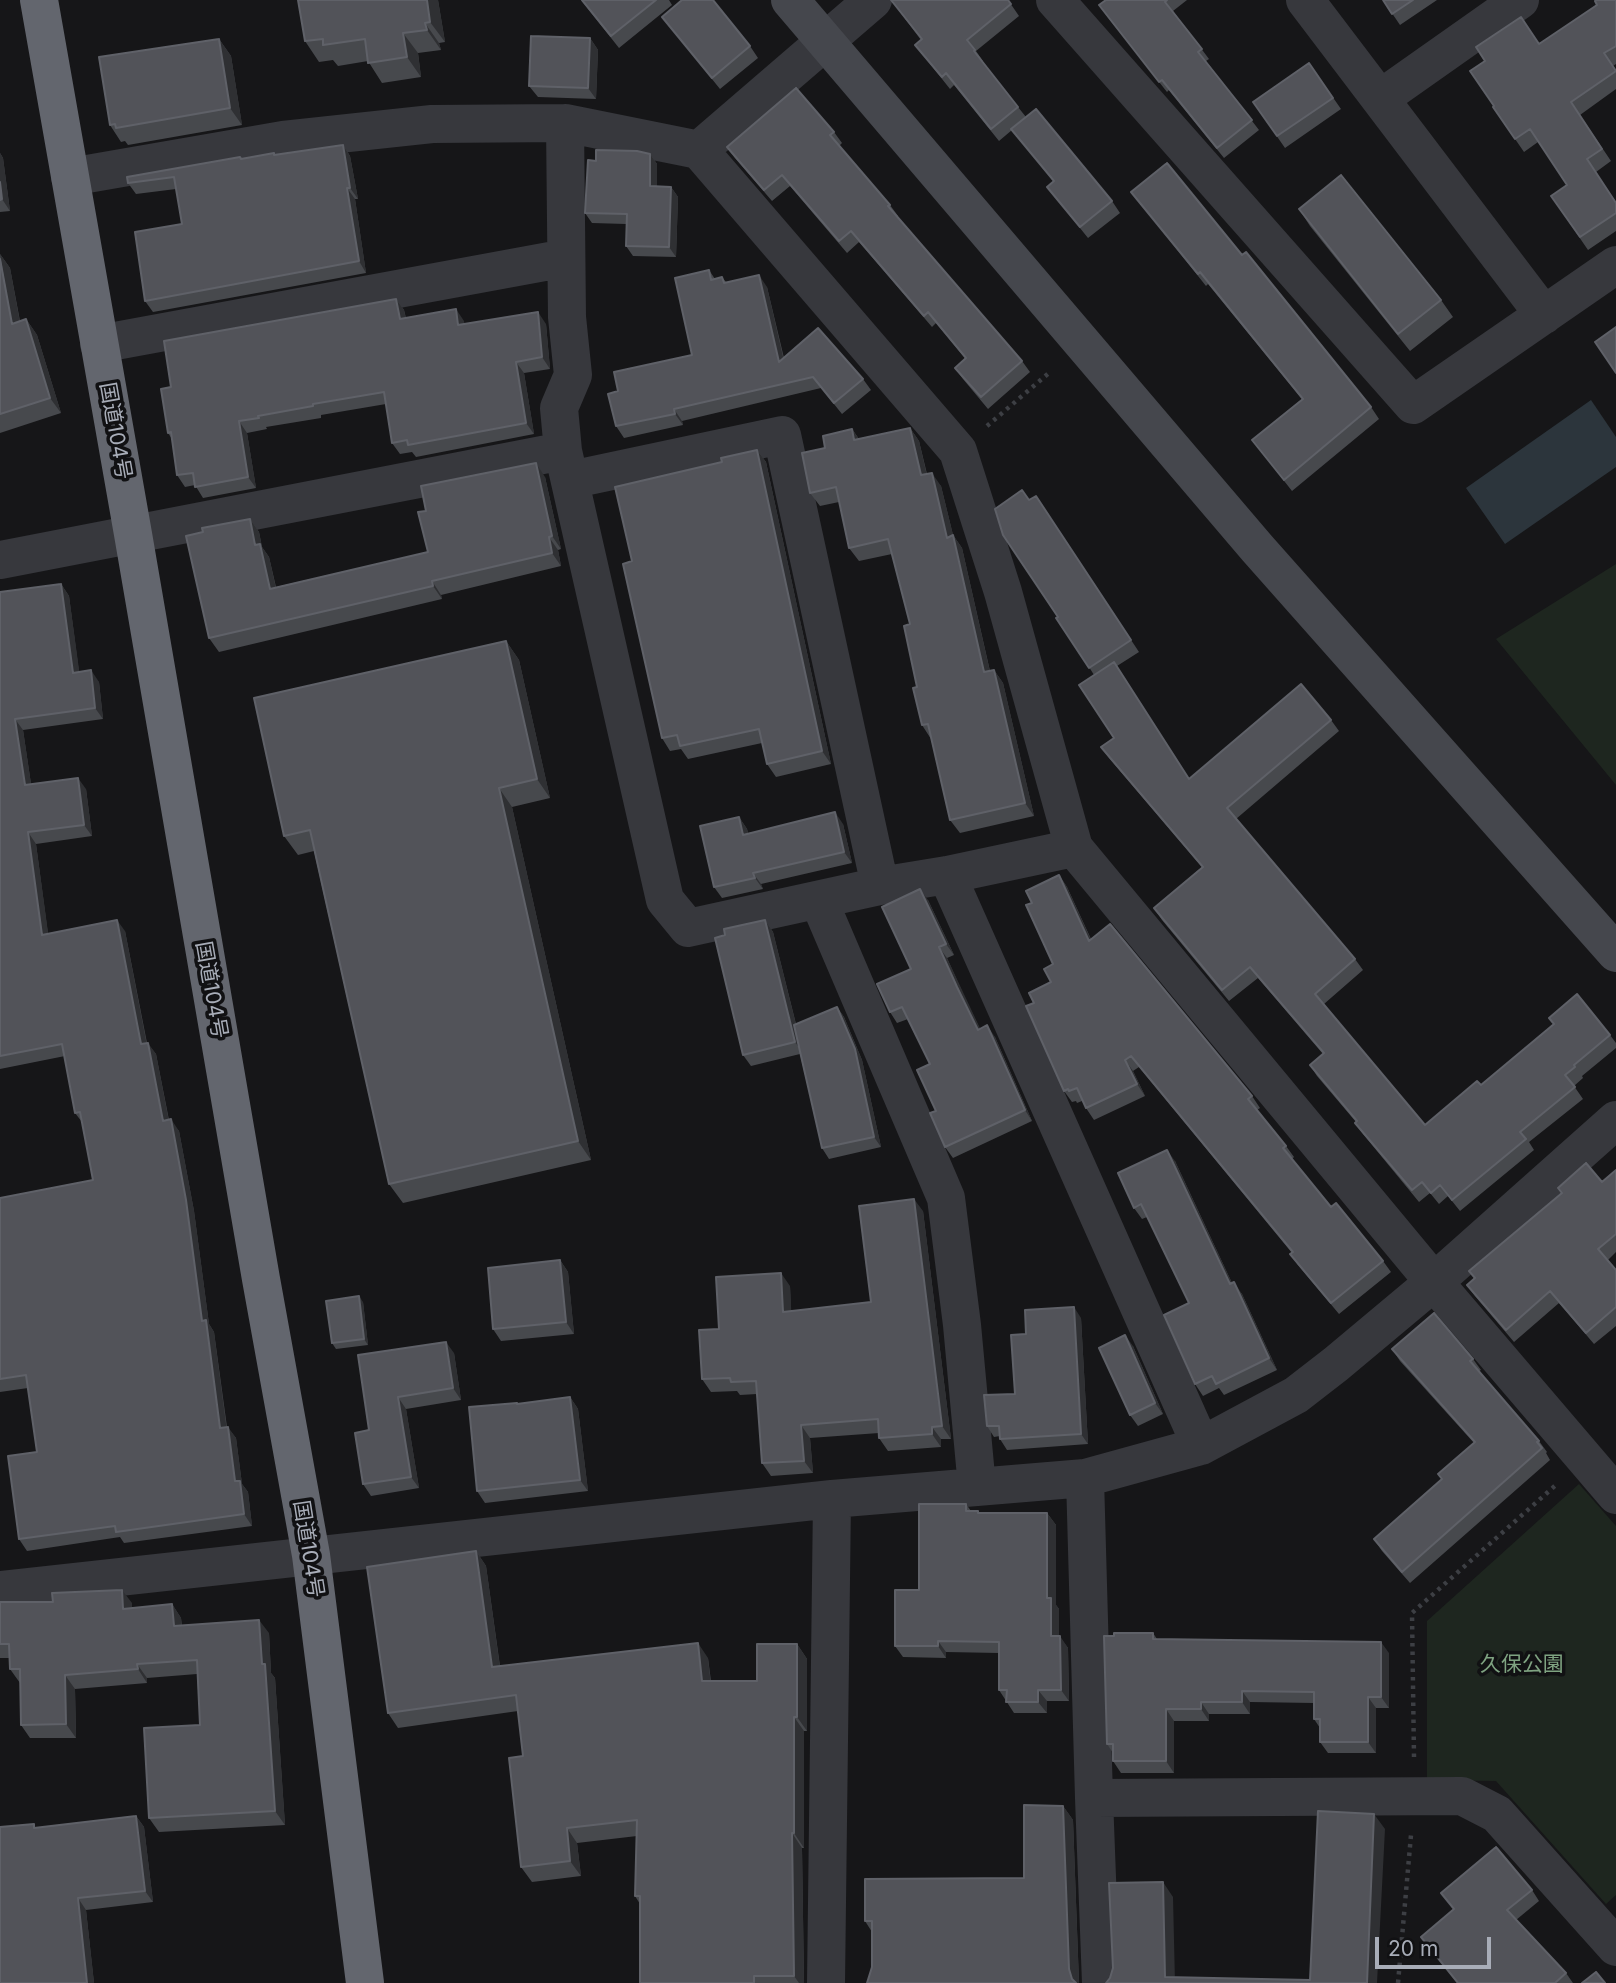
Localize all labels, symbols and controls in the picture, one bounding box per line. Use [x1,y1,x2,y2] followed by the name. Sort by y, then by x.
[94,380,136,482] street label: 国道104号
[190,939,232,1041] street label: 国道104号
[288,1498,328,1600] street label: 国道104号
[1480,1652,1564,1678] park label: 久保公園
[1378,1924,1494,1968] scale bar
[1388,1936,1438,1961] text: 20 m

